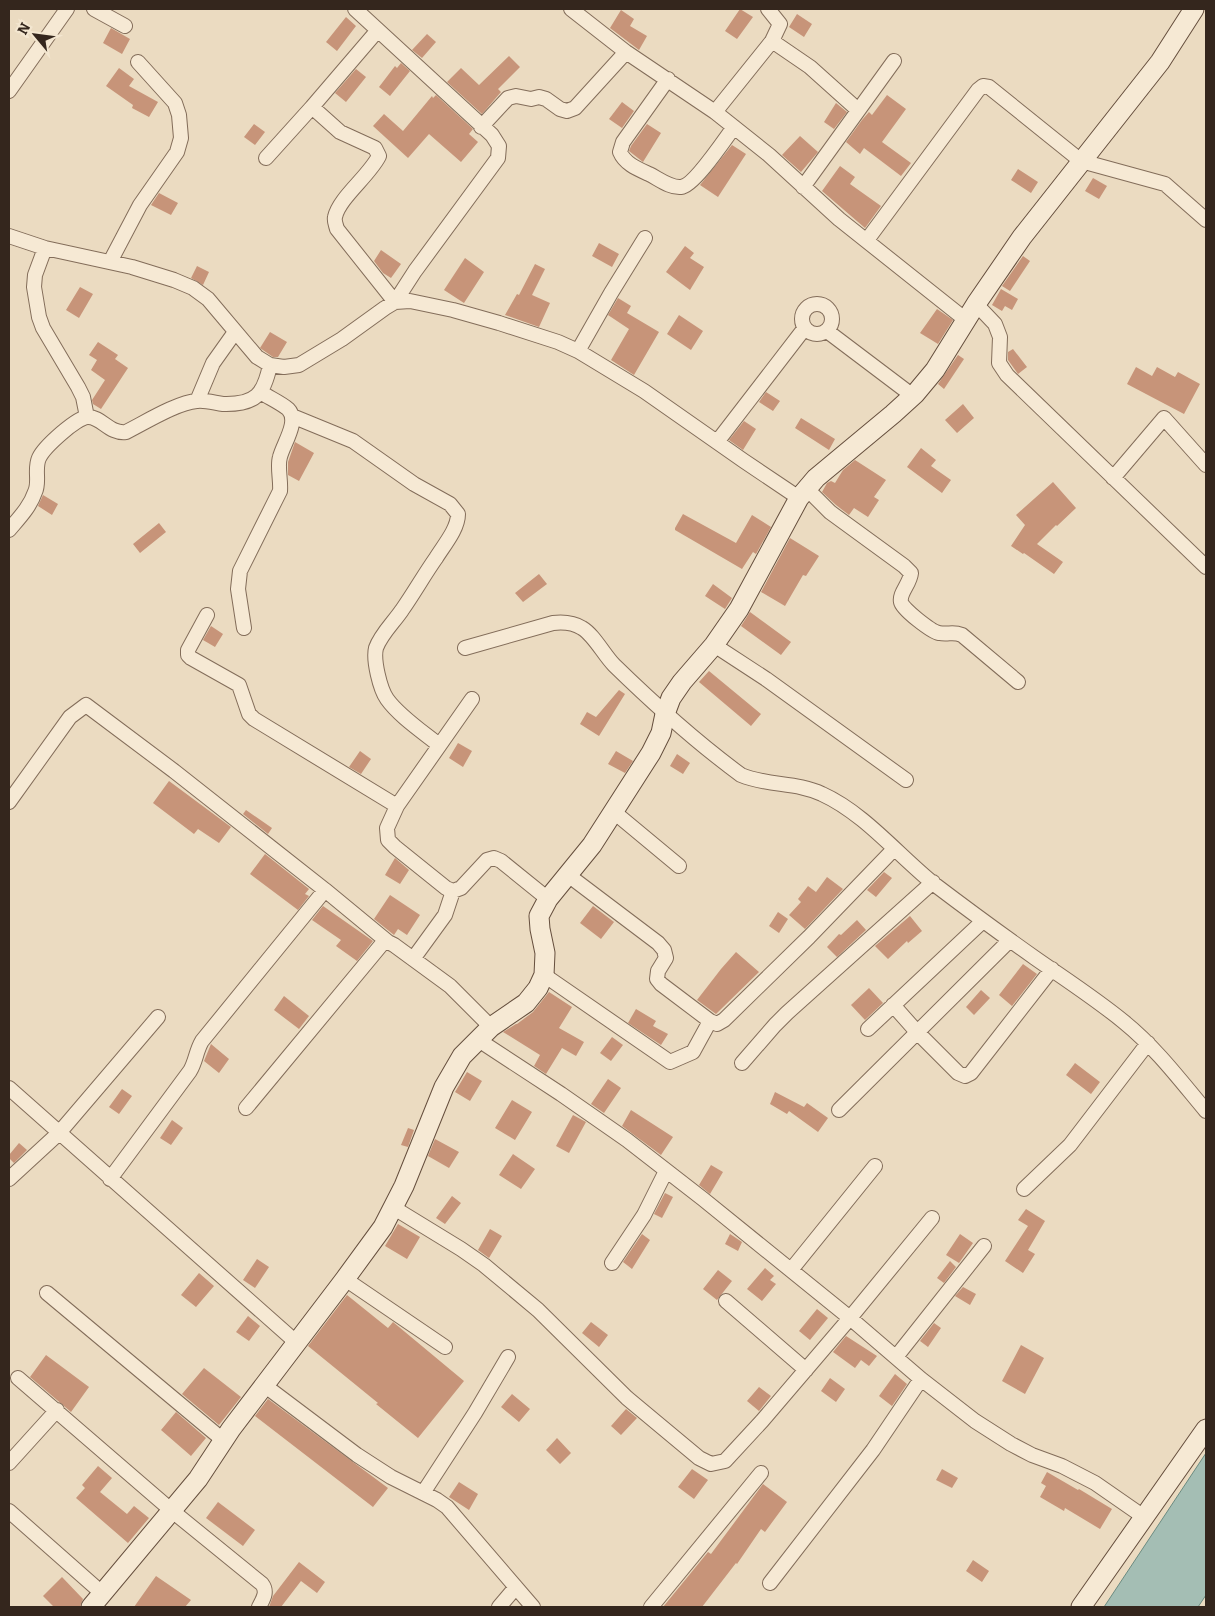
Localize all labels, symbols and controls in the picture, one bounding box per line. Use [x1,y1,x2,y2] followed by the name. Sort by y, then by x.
[10,10,60,60] north arrow
[14,20,34,38] text: N

